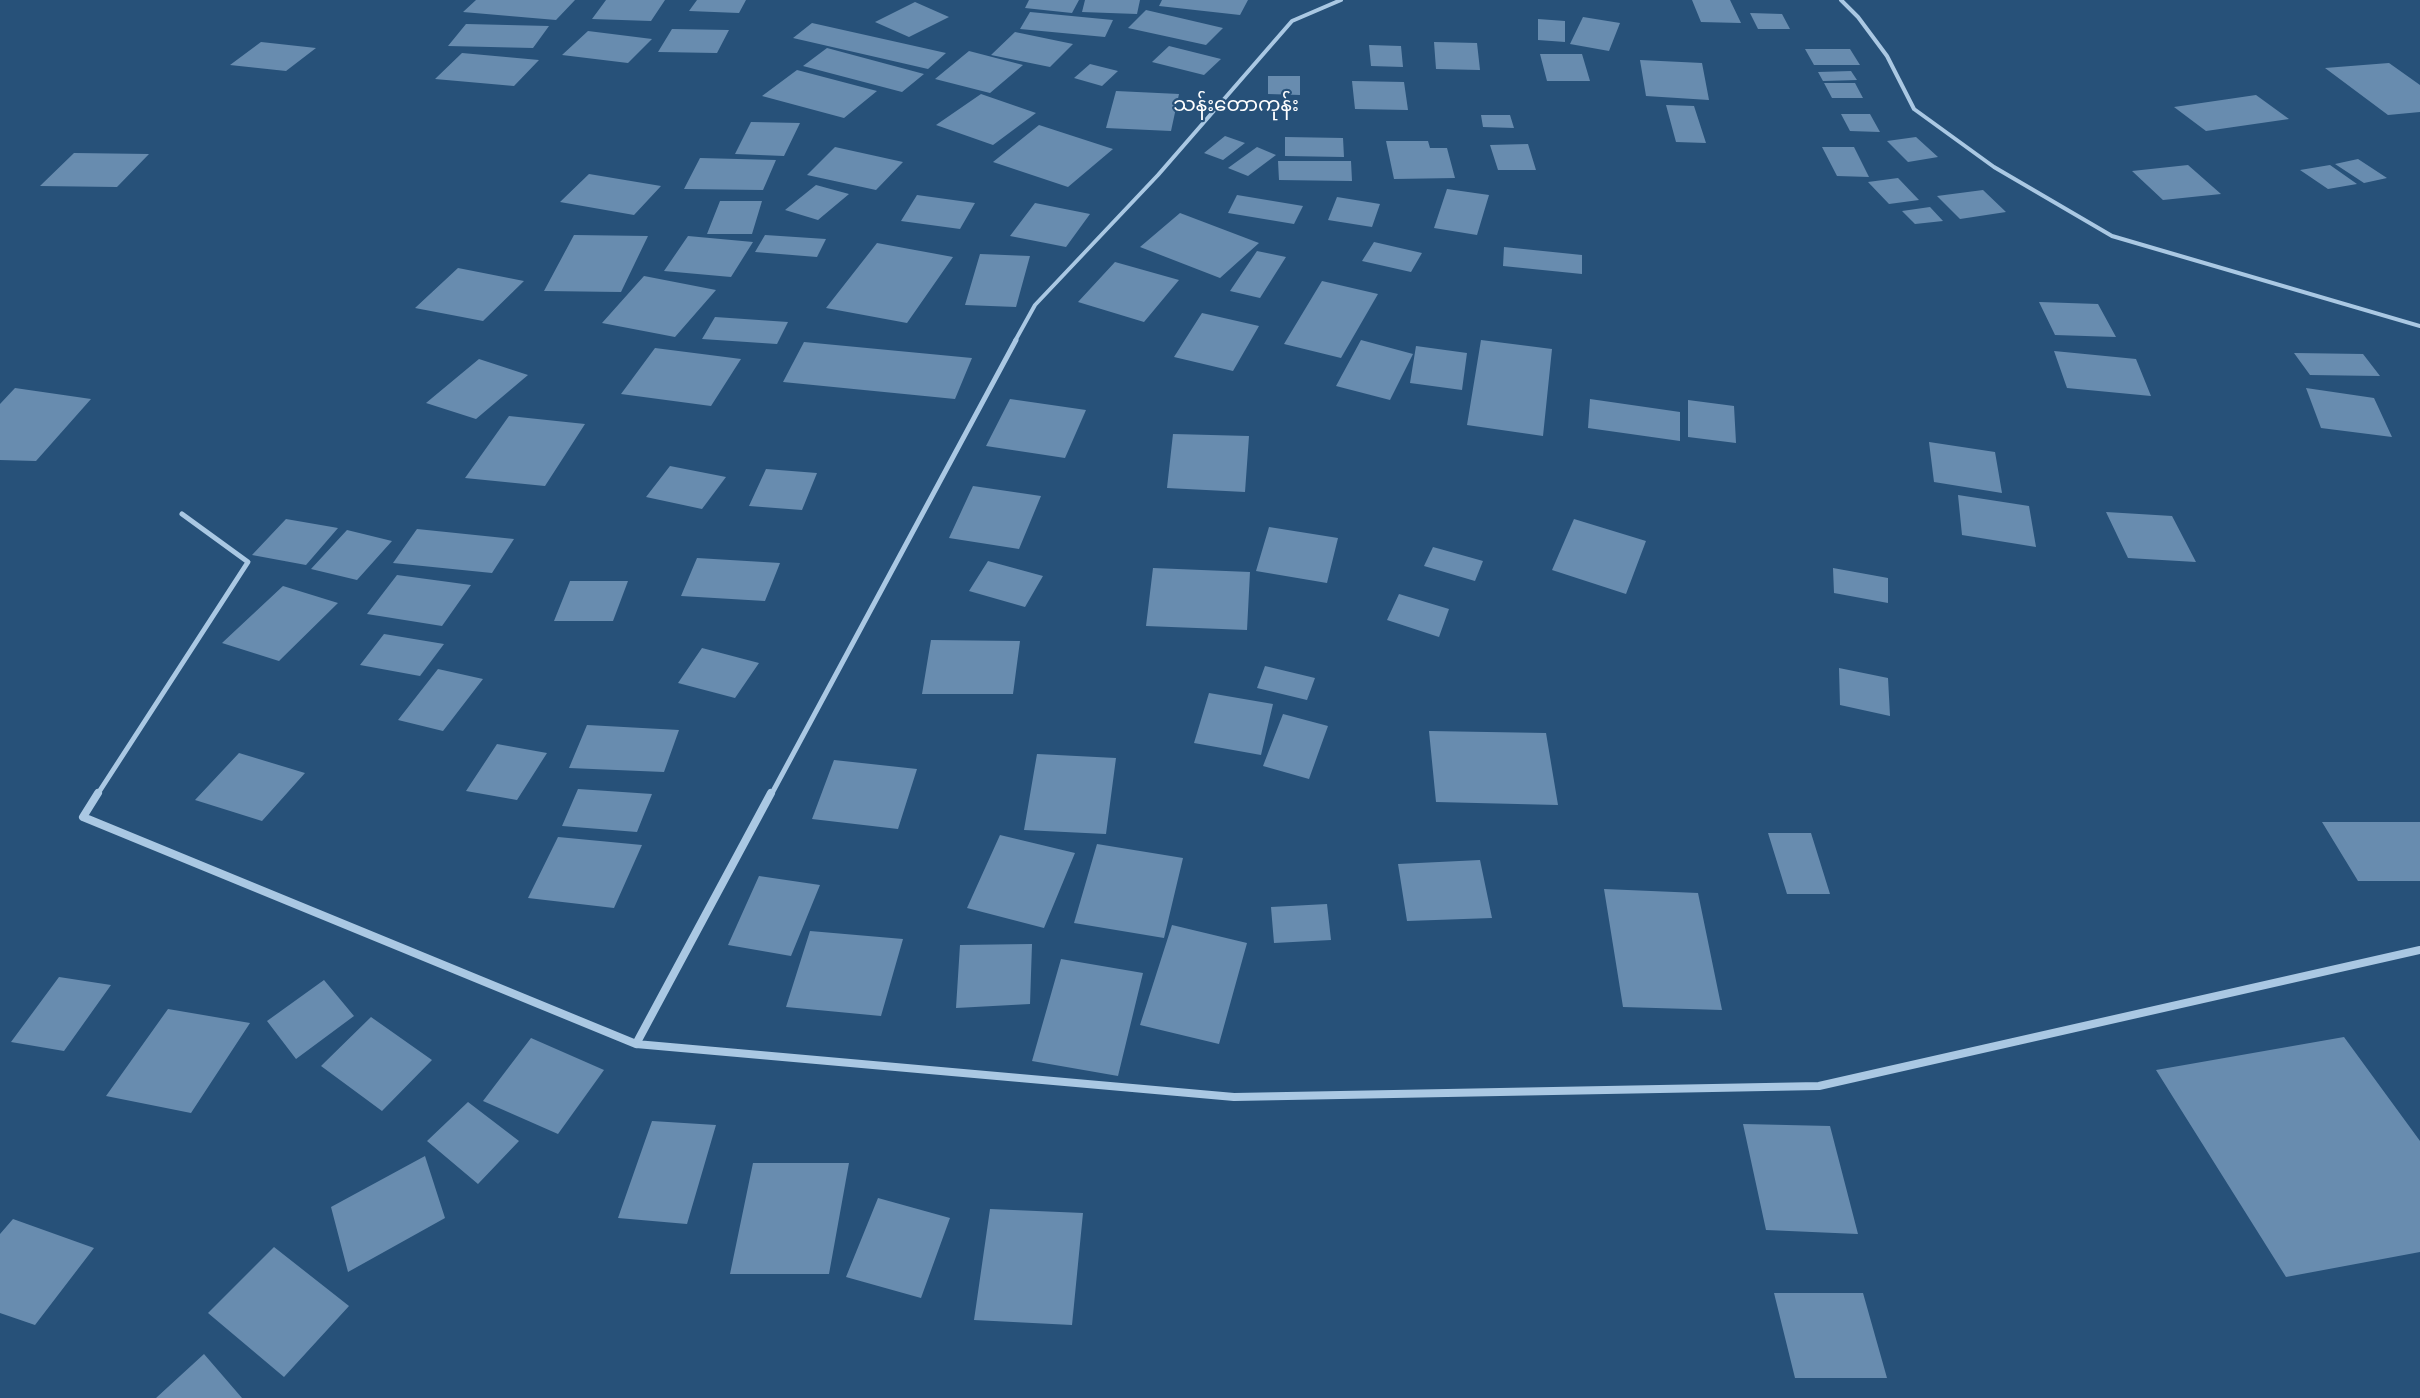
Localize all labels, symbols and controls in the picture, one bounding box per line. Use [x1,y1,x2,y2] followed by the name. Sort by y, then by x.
[1173,93,1299,117] district label: သန်းတောကုန်း

